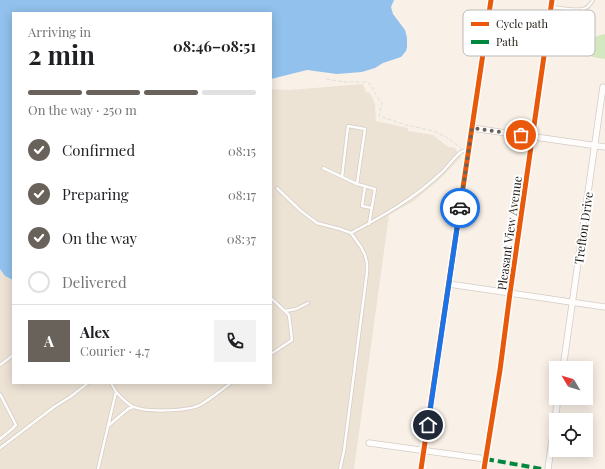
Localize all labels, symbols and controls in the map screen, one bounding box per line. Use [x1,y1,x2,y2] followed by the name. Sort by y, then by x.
[463,10,595,56] legend
[496,16,548,31] text: Cycle path
[28,23,91,40] text: Arriving in
[496,34,519,49] text: Path
[173,36,256,56] text: 08:46–08:51
[28,37,95,72] text: 2 min
[28,101,137,118] text: On the way · 250 m
[504,118,538,152] pin
[510,124,532,146] icon: bag
[28,139,50,161] icon: check
[62,140,135,160] text: Confirmed
[228,142,256,159] text: 08:15
[493,175,525,291] street label: Pleasant View Avenue
[28,183,50,205] icon: check
[62,184,129,204] text: Preparing
[228,186,256,203] text: 08:17
[440,188,480,228] courier
[570,191,596,265] street label: Trefton Drive
[449,197,471,219] icon: car
[28,227,50,249] icon: check
[62,228,137,248] text: On the way
[227,230,256,247] text: 08:37
[62,272,127,292] text: Delivered
[214,320,256,362] button: phone
[80,322,110,342] text: Alex
[44,331,54,351] text: A
[80,342,150,359] text: Courier · 4.7
[549,361,593,405] north arrow
[549,361,593,457] map controls
[411,408,445,442] pin
[549,413,593,457] button: locate
[417,414,439,436] icon: home

